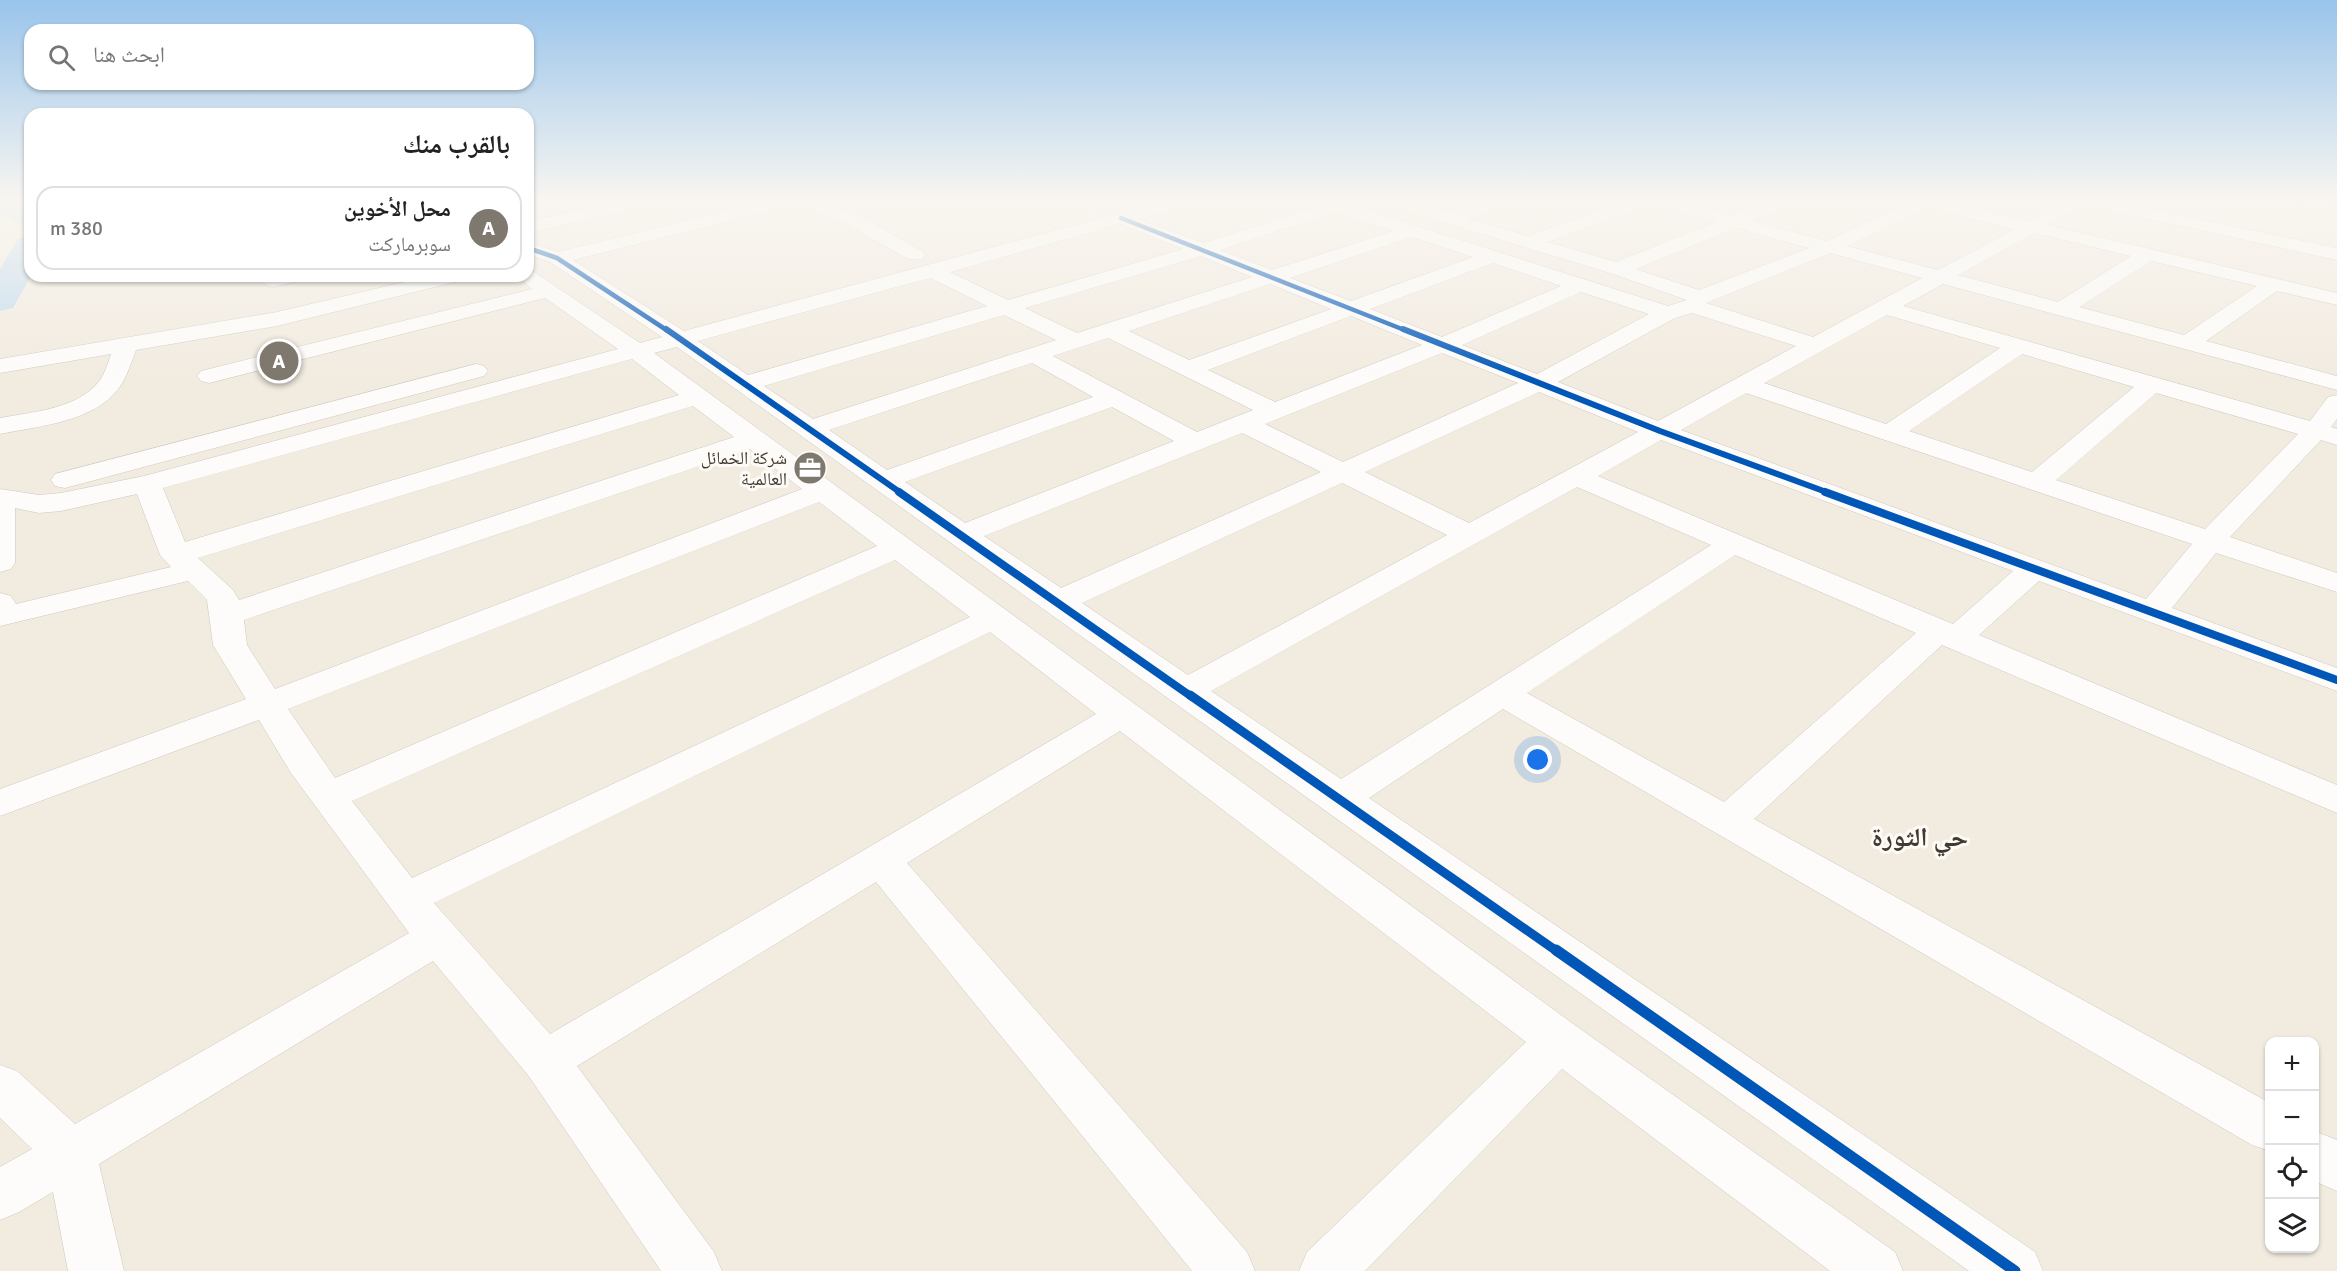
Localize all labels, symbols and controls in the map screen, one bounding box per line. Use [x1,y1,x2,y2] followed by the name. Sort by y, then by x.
[24,24,534,90] search box
[45,41,78,74] icon: search
[93,41,165,68] text: ابحث هنا
[403,129,510,161] text: بالقرب منك
[344,195,451,222] text: محل الأخوين
[50,216,103,241] text: 380 m
[482,216,495,241] text: A
[368,232,451,257] text: سوبرماركت
[260,338,298,384] pin: A
[701,447,787,490] place label: شركة الخمائل العالمية
[792,450,828,486] office icon: شركة الخمائل العالمية
[1523,745,1552,774] your location
[1872,822,1968,857] district label: حي الثورة
[2265,1037,2319,1253] map controls
[2265,1037,2319,1091] button: +
[2265,1091,2319,1145] button: −
[2265,1145,2319,1199] button: locate
[2265,1199,2319,1253] button: layers

